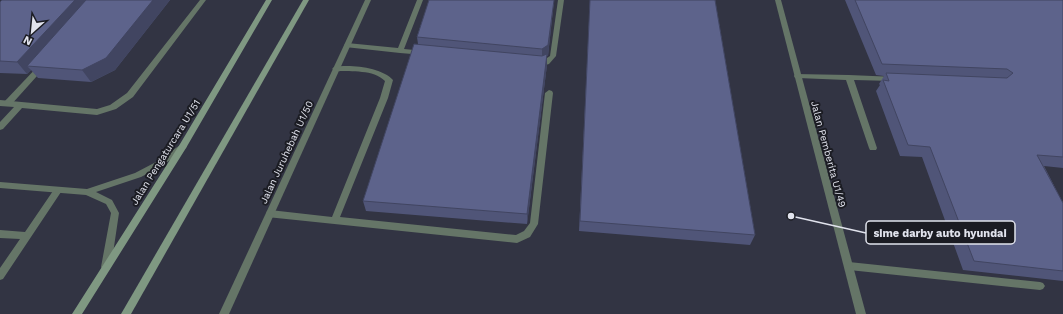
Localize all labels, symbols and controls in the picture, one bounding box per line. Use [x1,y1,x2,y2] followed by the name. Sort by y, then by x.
[12,12,52,52] north arrow
[21,33,34,48] text: N
[129,98,202,207] street label: Jalan Pengaturcara U1/51
[258,99,315,205] street label: Jalan Juruhebah U1/50
[809,100,848,209] street label: Jalan Pemberita U1/49
[866,221,1015,244] callout: sime darby auto hyundai
[873,227,1007,240] text: sime darby auto hyundai

